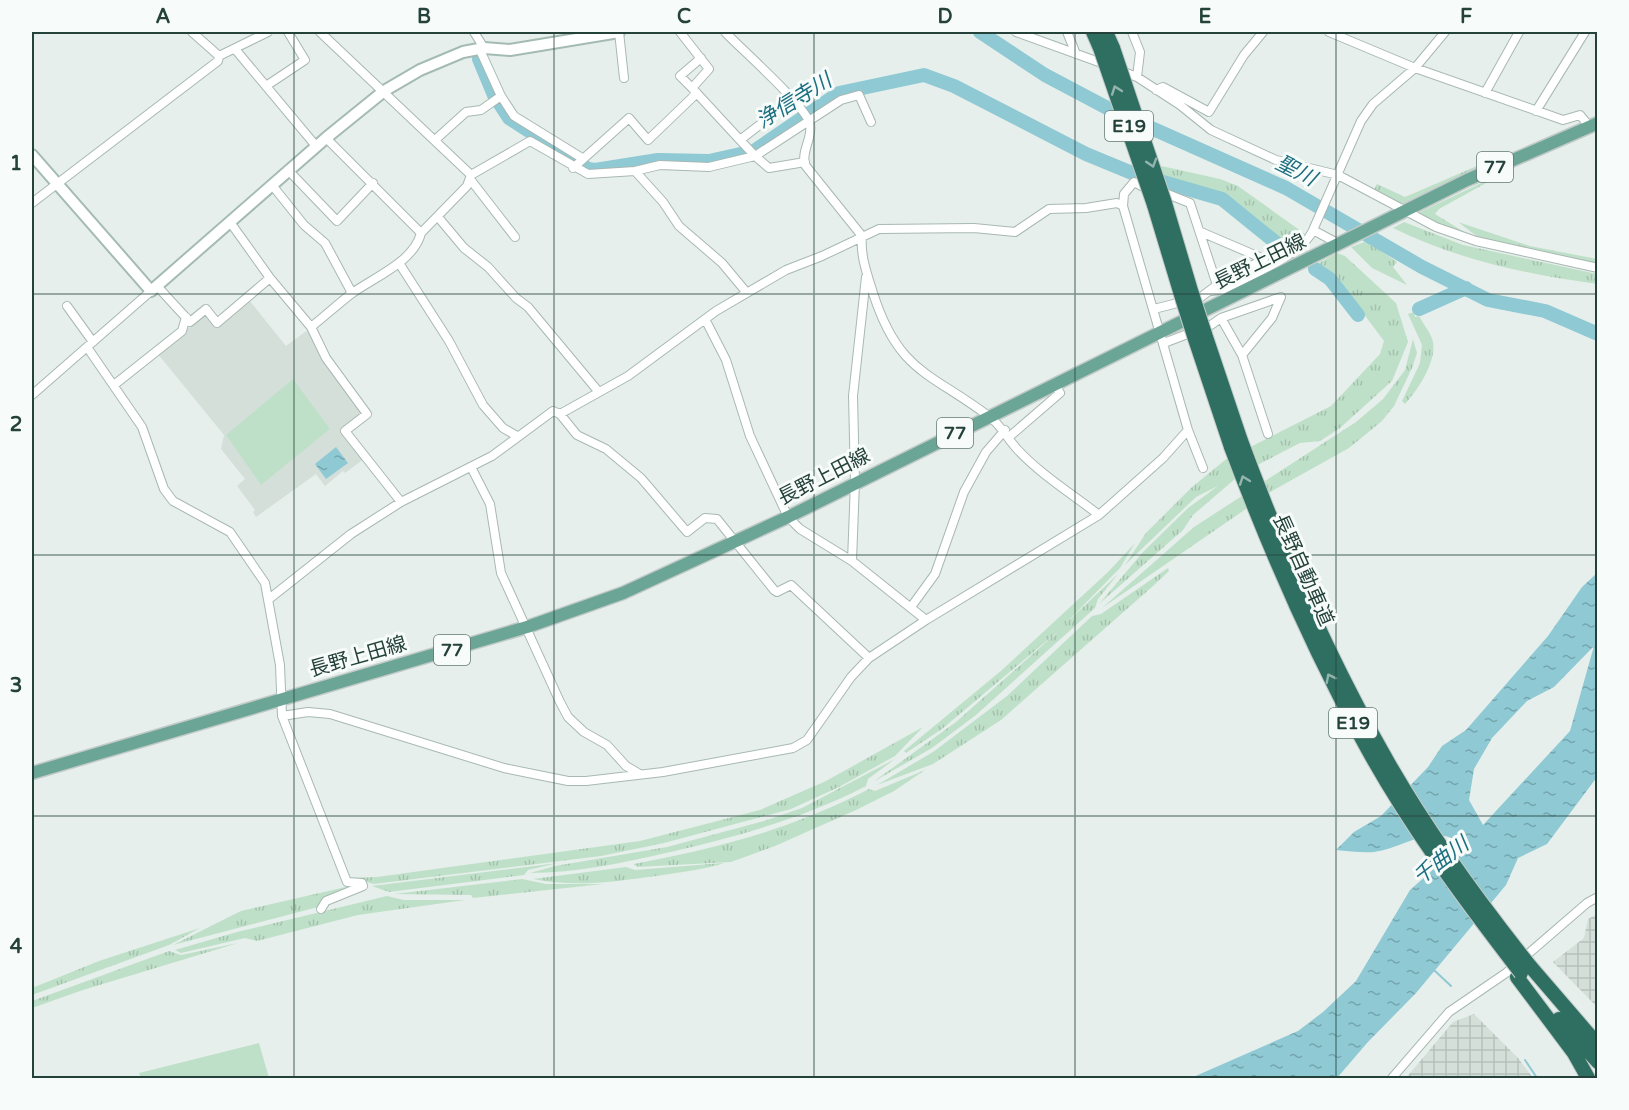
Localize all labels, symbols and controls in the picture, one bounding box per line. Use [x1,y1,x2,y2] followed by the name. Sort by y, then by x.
[156,5,171,29] text: A
[417,5,431,29] text: B
[677,5,691,29] text: C
[937,5,953,29] text: D
[1199,5,1212,29] text: E
[1460,5,1472,29] text: F
[752,67,838,134] water label: 浄信寺川
[1111,85,1124,96] one-way arrow
[1105,111,1153,141] road number: E19
[1272,150,1322,193] water label: 聖川
[10,152,22,176] text: 1
[1477,152,1513,182] road number: 77
[1145,157,1157,168] one-way arrow
[1210,229,1310,295] street label: 長野上田線
[10,413,22,437] text: 2
[937,418,973,448] road number: 77
[774,444,874,510] street label: 長野上田線
[1238,476,1251,486] one-way arrow
[1268,510,1338,630] street label: 長野自動車道
[307,632,409,682] street label: 長野上田線
[434,635,470,665] road number: 77
[1326,673,1338,684] one-way arrow
[10,674,22,698] text: 3
[1329,708,1377,738] road number: E19
[1408,831,1475,890] water label: 千曲川
[10,935,23,959] text: 4

